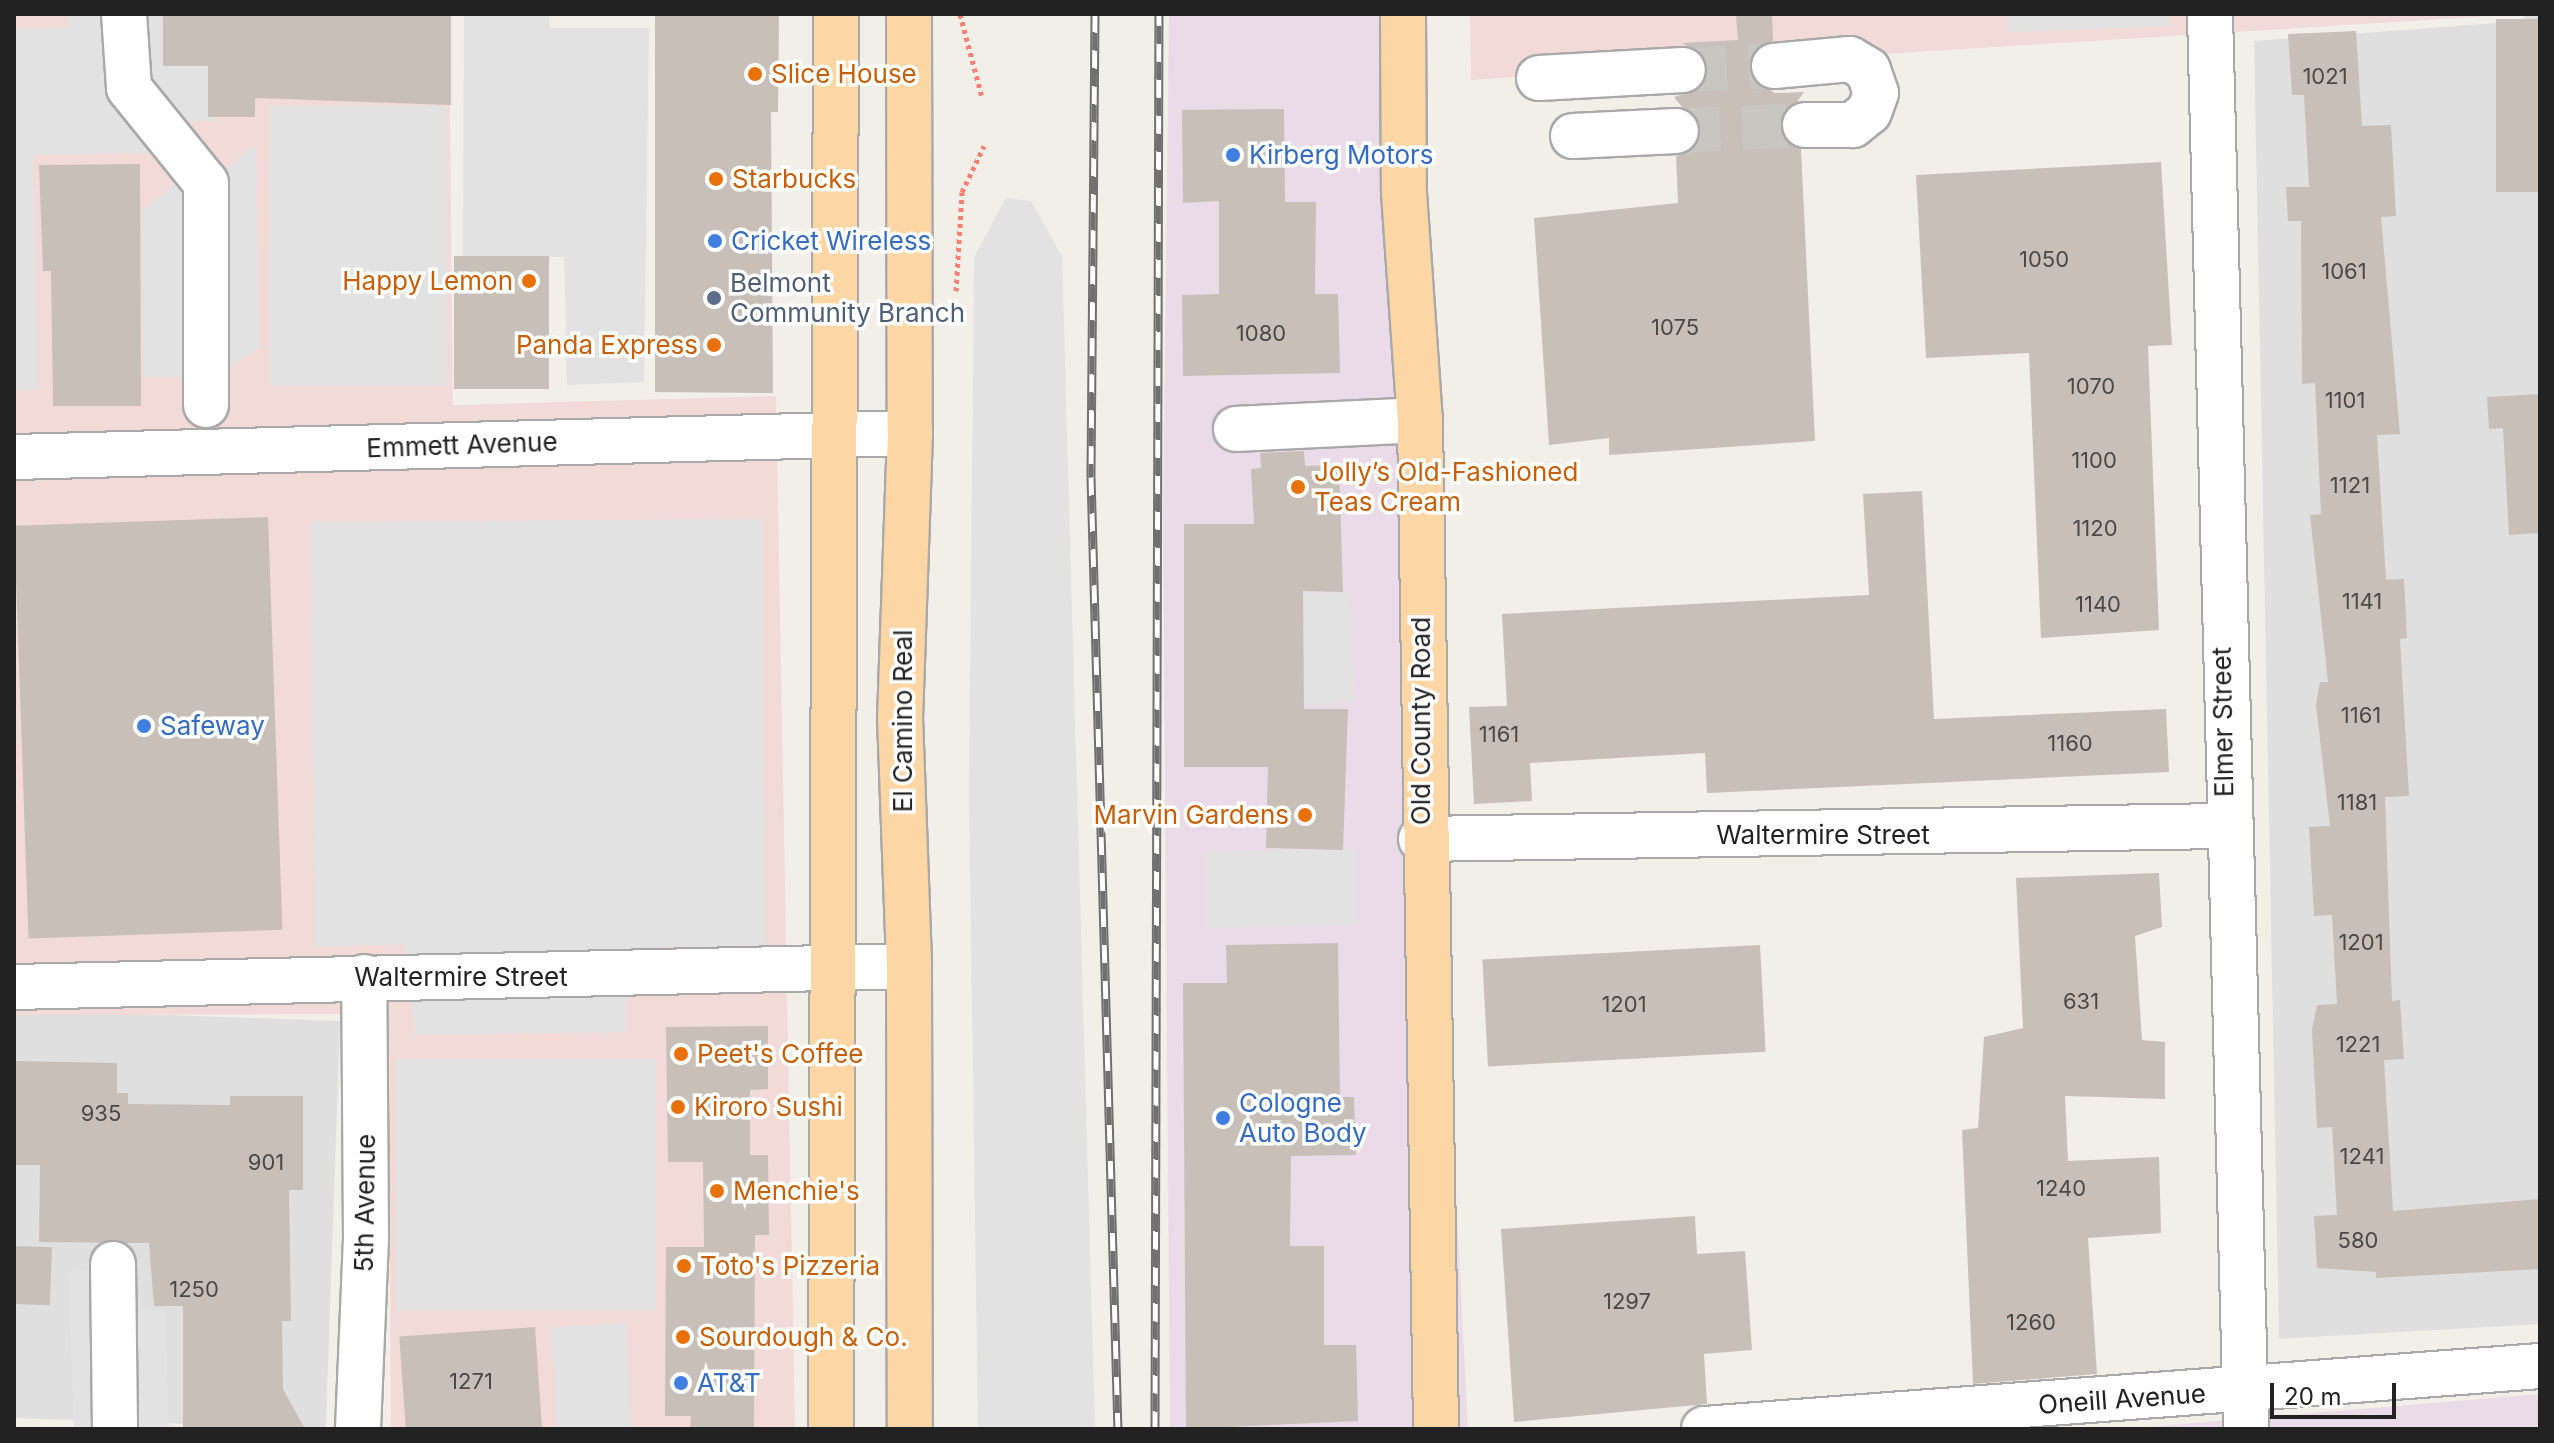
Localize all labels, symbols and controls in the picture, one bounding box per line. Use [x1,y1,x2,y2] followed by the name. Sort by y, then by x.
[771,58,917,90] place label: Slice House
[2302,64,2348,90] house number: 1021
[746,65,764,83] marker: Slice House
[1249,139,1433,171] place label: Kirberg Motors
[1224,146,1242,164] marker: Kirberg Motors
[732,163,856,195] place label: Starbucks
[707,170,725,188] marker: Starbucks
[731,225,931,257] place label: Cricket Wireless
[706,232,724,250] marker: Cricket Wireless
[2019,247,2069,273] house number: 1050
[2321,259,2367,285] house number: 1061
[342,265,513,297] place label: Happy Lemon
[730,267,965,328] place label: Belmont Community Branch
[520,272,538,290] marker: Happy Lemon
[705,289,723,307] marker: Belmont Community Branch
[1651,315,1699,341] house number: 1075
[1236,321,1286,347] house number: 1080
[516,329,698,361] place label: Panda Express
[705,336,723,354] marker: Panda Express
[2067,374,2115,400] house number: 1070
[2325,388,2365,414] house number: 1101
[366,426,558,464] street label: Emmett Avenue
[2071,448,2117,474] house number: 1100
[1314,456,1578,518] place label: Jolly’s Old-Fashioned Teas Cream
[2330,473,2370,499] house number: 1121
[1289,478,1307,496] marker: Jolly’s Old-Fashioned Teas Cream
[2072,516,2118,542] house number: 1120
[2342,589,2382,615] house number: 1141
[2075,592,2121,618] house number: 1140
[1405,617,1437,825] street label: Old County Road
[887,630,919,812] street label: El Camino Real
[2206,647,2240,797] street label: Elmer Street
[2341,703,2381,729] house number: 1161
[160,710,265,742] place label: Safeway
[135,717,153,735] marker: Safeway
[1479,722,1519,748] house number: 1161
[2047,731,2093,757] house number: 1160
[2337,790,2377,816] house number: 1181
[1094,799,1289,831] place label: Marvin Gardens
[1296,806,1314,824] marker: Marvin Gardens
[1716,819,1930,851] street label: Waltermire Street
[2338,930,2384,956] house number: 1201
[354,961,568,993] street label: Waltermire Street
[2063,989,2099,1015] house number: 631
[1601,992,1647,1018] house number: 1201
[2336,1032,2380,1058] house number: 1221
[697,1038,863,1070] place label: Peet's Coffee
[672,1045,690,1063] marker: Peet's Coffee
[1239,1087,1367,1148] place label: Cologne Auto Body
[694,1091,843,1123] place label: Kiroro Sushi
[669,1098,687,1116] marker: Kiroro Sushi
[81,1101,121,1127] house number: 935
[1214,1109,1232,1127] marker: Cologne Auto Body
[348,1134,382,1272] street label: 5th Avenue
[2340,1144,2384,1170] house number: 1241
[248,1150,284,1176] house number: 901
[733,1175,860,1207] place label: Menchie's
[2036,1176,2086,1202] house number: 1240
[708,1182,726,1200] marker: Menchie's
[2338,1228,2378,1254] house number: 580
[700,1250,880,1282] place label: Toto's Pizzeria
[675,1257,693,1275] marker: Toto's Pizzeria
[169,1277,219,1303] house number: 1250
[1603,1289,1651,1315] house number: 1297
[2006,1310,2056,1336] house number: 1260
[699,1321,908,1353] place label: Sourdough & Co.
[674,1328,692,1346] marker: Sourdough & Co.
[697,1367,761,1399] place label: AT&T
[2274,1367,2400,1417] scale bar
[449,1369,493,1395] house number: 1271
[672,1374,690,1392] marker: AT&T
[2037,1378,2207,1420] street label: Oneill Avenue
[2284,1382,2342,1411] text: 20 m

